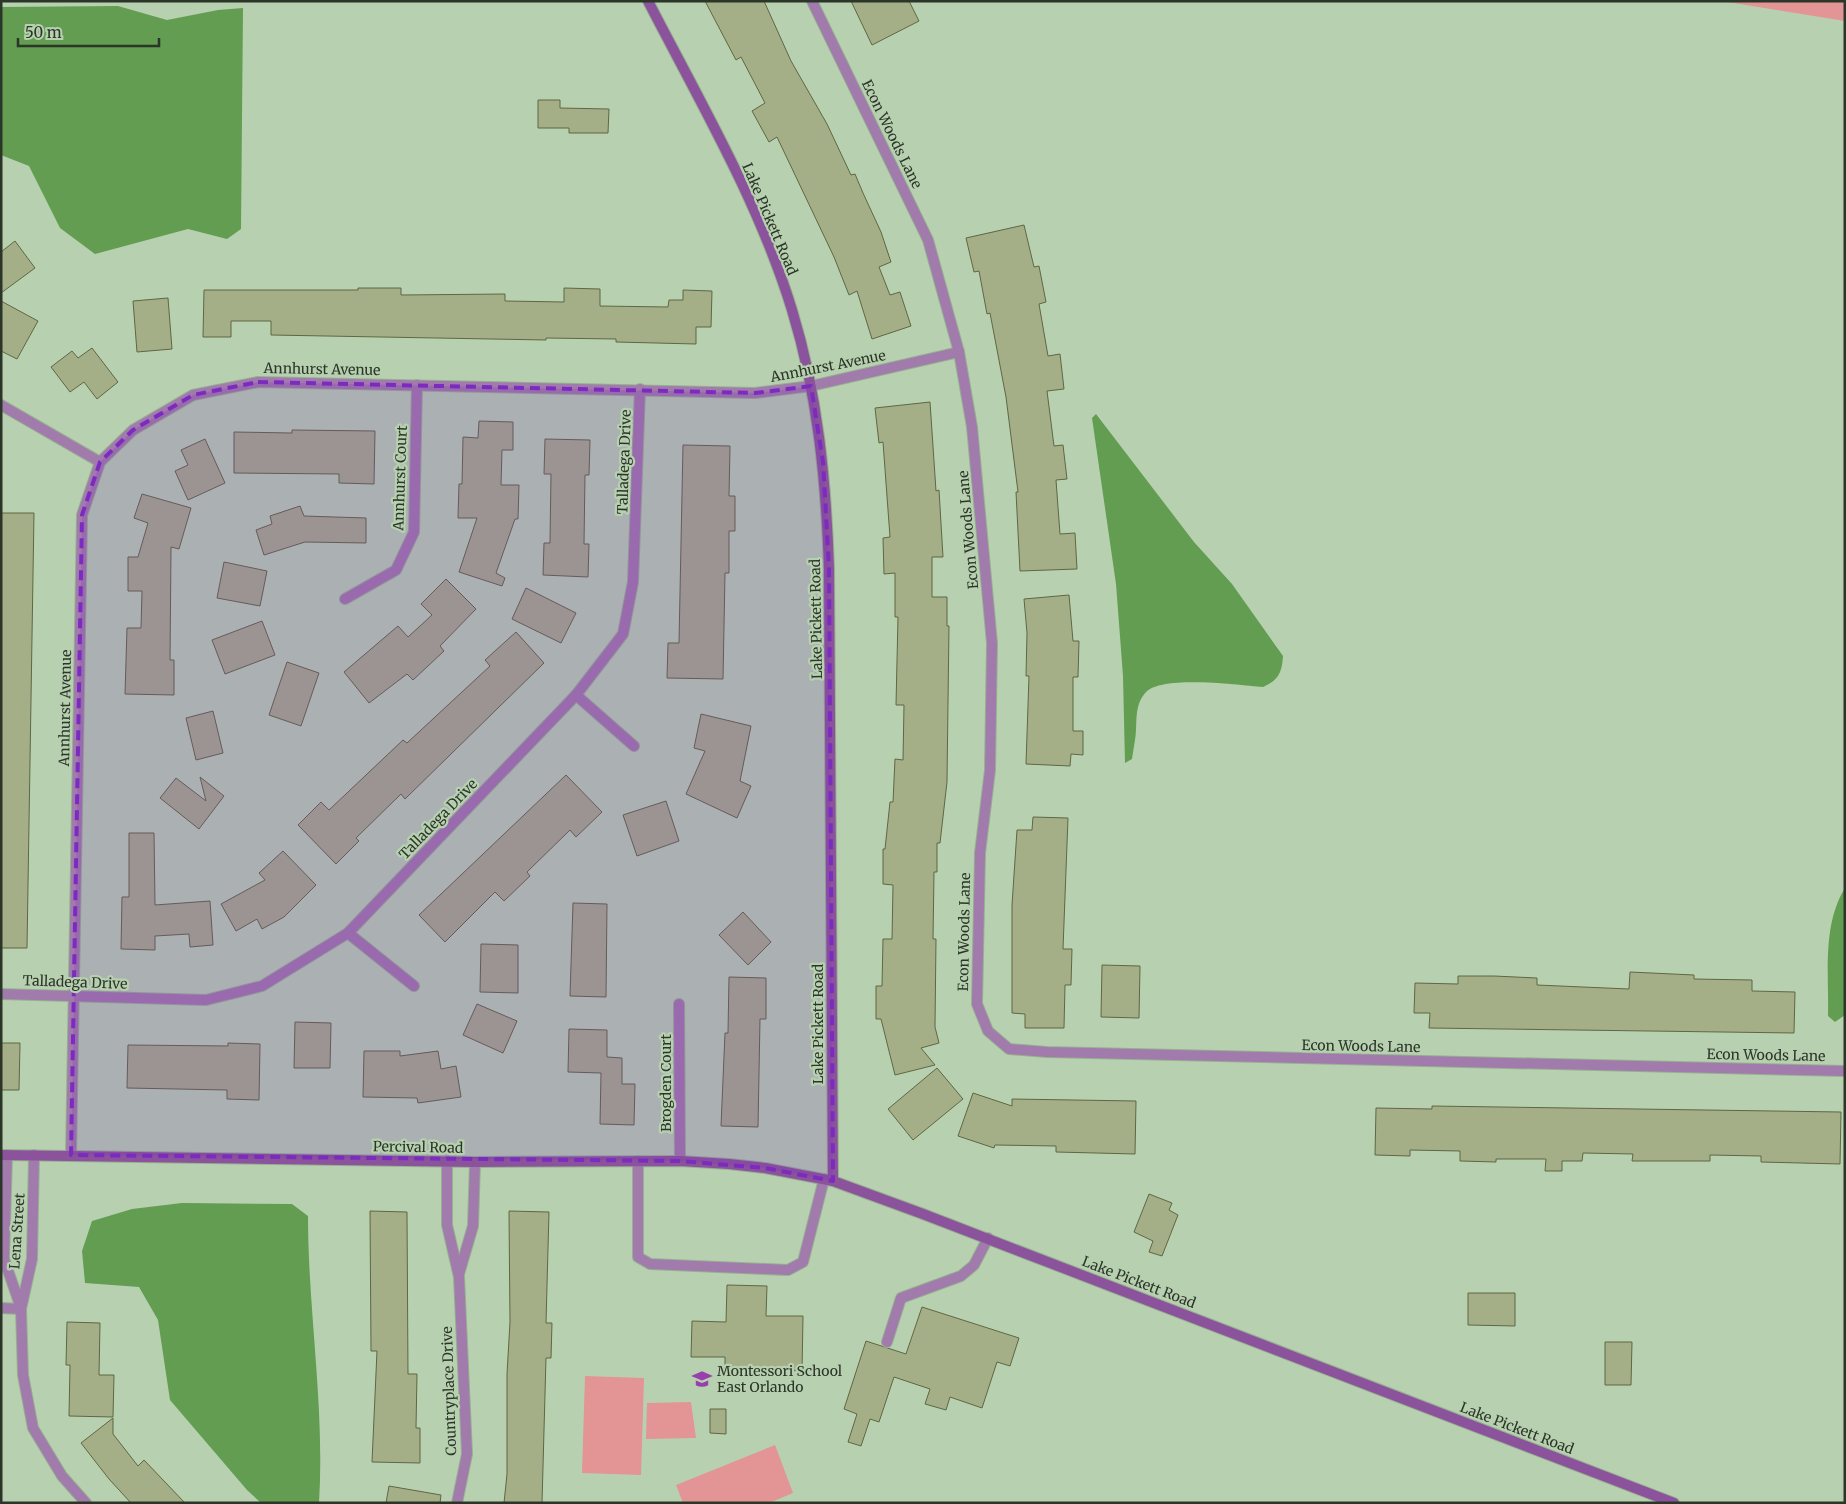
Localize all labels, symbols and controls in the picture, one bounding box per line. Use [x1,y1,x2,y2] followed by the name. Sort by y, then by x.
[18,15,159,47] scale bar
[25,23,62,42] text: 50 m
[858,77,926,191] street label: Econ Woods Lane
[738,160,802,278] street label: Lake Pickett Road
[768,346,887,386] street label: Annhurst Avenue
[262,359,381,379] street label: Annhurst Avenue
[613,409,635,515] street label: Talladega Drive
[389,424,411,532] street label: Annhurst Court
[954,470,982,590] street label: Econ Woods Lane
[806,558,826,679] street label: Lake Pickett Road
[55,649,75,768] street label: Annhurst Avenue
[395,775,481,863] street label: Talladega Drive
[954,872,974,992] street label: Econ Woods Lane
[809,963,827,1084] street label: Lake Pickett Road
[22,971,128,993] street label: Talladega Drive
[657,1034,675,1132] street label: Brogden Court
[1301,1036,1421,1056] street label: Econ Woods Lane
[1706,1045,1826,1065] street label: Econ Woods Lane
[373,1137,464,1157] street label: Percival Road
[5,1192,29,1270] street label: Lena Street
[1080,1252,1199,1312] street label: Lake Pickett Road
[438,1326,460,1456] street label: Countryplace Drive
[717,1362,843,1396] place label: Montessori School East Orlando
[691,1368,713,1390] school or university icon: Montessori School East Orlando
[1458,1398,1577,1458] street label: Lake Pickett Road

